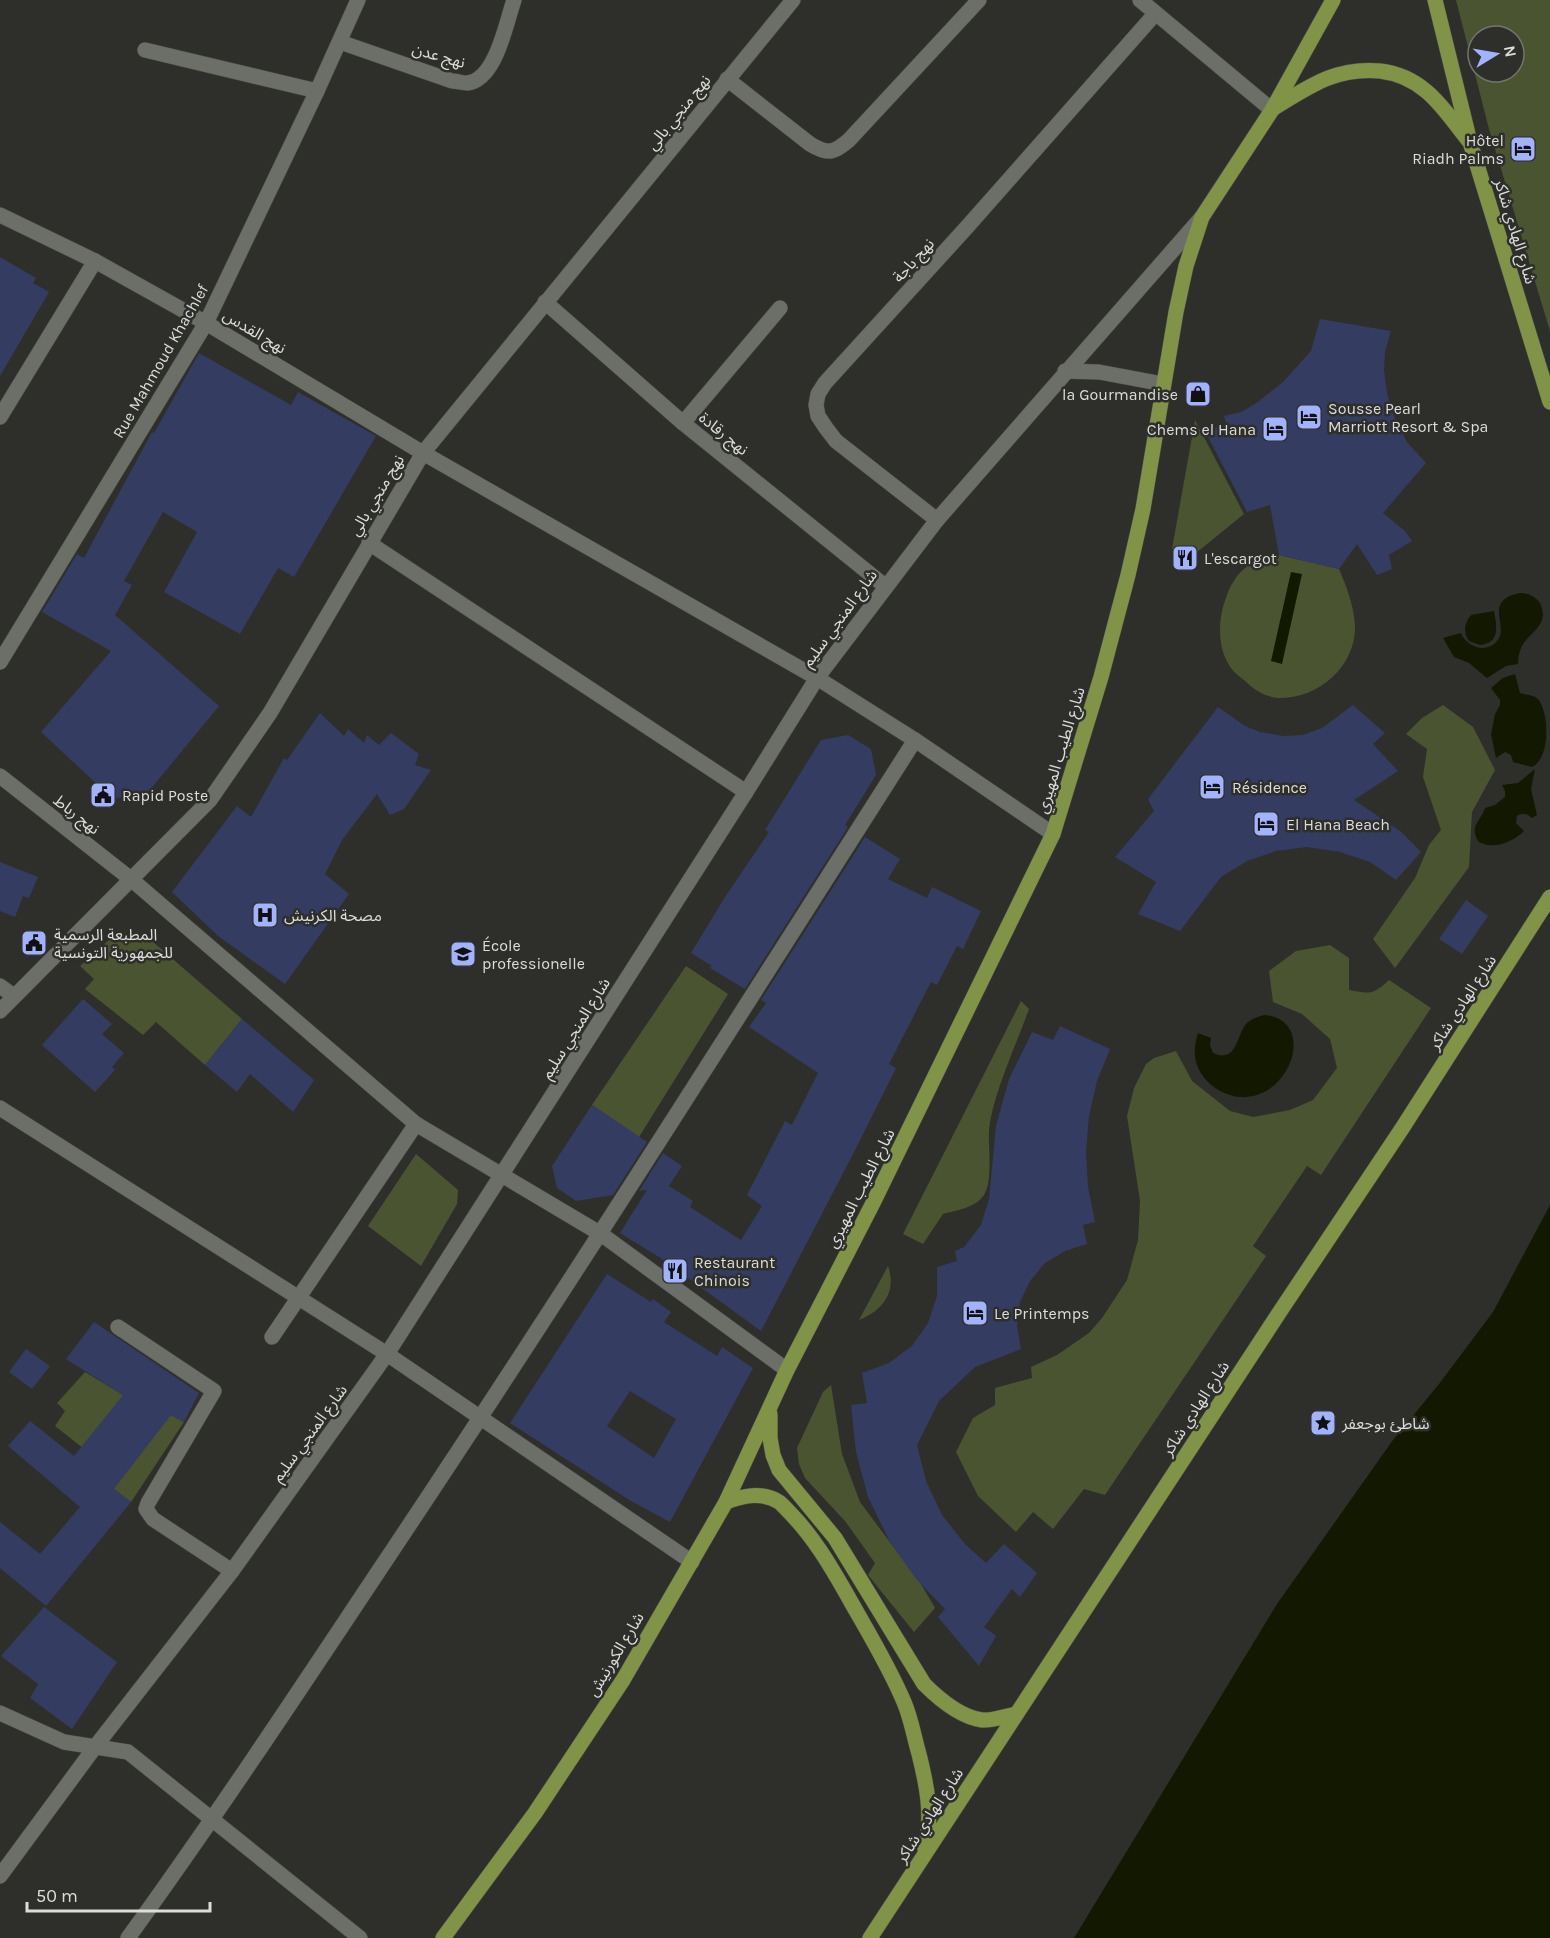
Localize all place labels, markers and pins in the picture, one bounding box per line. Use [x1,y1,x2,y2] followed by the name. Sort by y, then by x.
[1412,131,1504,168] place label: Hôtel Riadh Palms
[1508,134,1538,164] hotel icon: Hôtel Riadh Palms
[1183,379,1213,409] shop icon: la Gourmandise
[1062,385,1178,404] place label: la Gourmandise
[1328,399,1488,436] place label: Sousse Pearl Marriott Resort & Spa
[1294,402,1324,432] hotel icon: Sousse Pearl Marriott Resort & Spa
[1260,414,1290,444] hotel icon: Chems el Hana
[1147,420,1256,439] place label: Chems el Hana
[1170,543,1200,573] restaurant icon: L'escargot
[1204,549,1277,568] place label: L'escargot
[1197,772,1227,802] hotel icon: Résidence
[1232,778,1307,797] place label: Résidence
[88,780,118,810] public building icon: Rapid Poste
[122,786,208,805] place label: Rapid Poste
[1251,809,1281,839] hotel icon: El Hana Beach
[1286,815,1390,834] place label: El Hana Beach
[250,900,280,930] hospital icon: مصحة الكرنيش
[284,906,382,925] place label: مصحة الكرنيش
[54,925,173,962] place label: المطبعة الرسمية للجمهورية التونسية
[19,928,49,958] public building icon: المطبعة الرسمية للجمهورية التونسية
[482,936,585,973] place label: École professionelle
[448,939,478,969] school or university icon: École professionelle
[694,1253,775,1290] place label: Restaurant Chinois
[660,1256,690,1286] restaurant icon: Restaurant Chinois
[960,1298,990,1328] hotel icon: Le Printemps
[994,1304,1090,1323] place label: Le Printemps
[1308,1408,1338,1438] place icon: شاطئ بوجعفر
[1341,1414,1429,1433] place label: شاطئ بوجعفر

